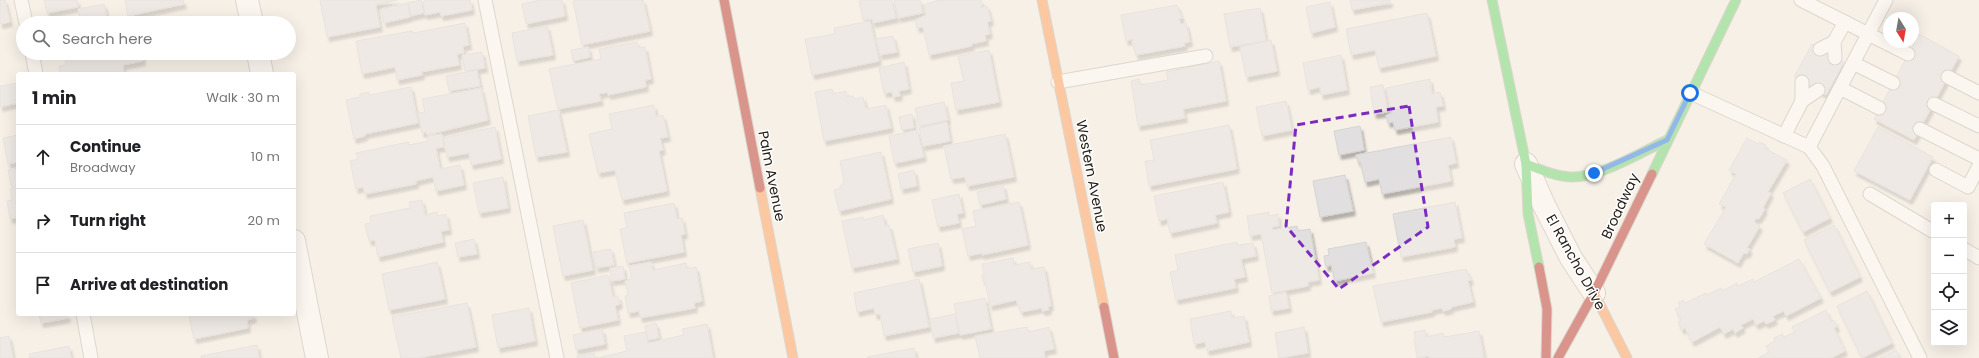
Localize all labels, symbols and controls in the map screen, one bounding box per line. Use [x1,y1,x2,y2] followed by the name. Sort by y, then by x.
[1883,12,1919,48] north arrow
[16,16,296,60] search box
[30,27,52,49] icon: search
[62,28,152,49] text: Search here
[1681,84,1699,102] route start
[32,86,76,110] text: 1 min
[206,88,280,107] text: Walk · 30 m
[1071,118,1113,234] street label: Western Avenue
[753,129,791,223] street label: Palm Avenue
[70,136,141,157] text: Continue
[32,146,54,168] icon: ahead
[251,147,280,166] text: 10 m
[70,158,135,177] text: Broadway
[1585,164,1603,182] route end
[1596,170,1644,242] street label: Broadway
[1931,202,1967,346] map controls
[1931,202,1967,238] button: +
[32,210,54,232] icon: right
[70,210,146,231] text: Turn right
[247,211,280,230] text: 20 m
[1541,211,1611,314] street label: El Rancho Drive
[1931,238,1967,274] button: −
[32,274,54,296] icon: arrive
[70,274,228,295] text: Arrive at destination
[1931,274,1967,310] button: locate
[1931,310,1967,346] button: layers

